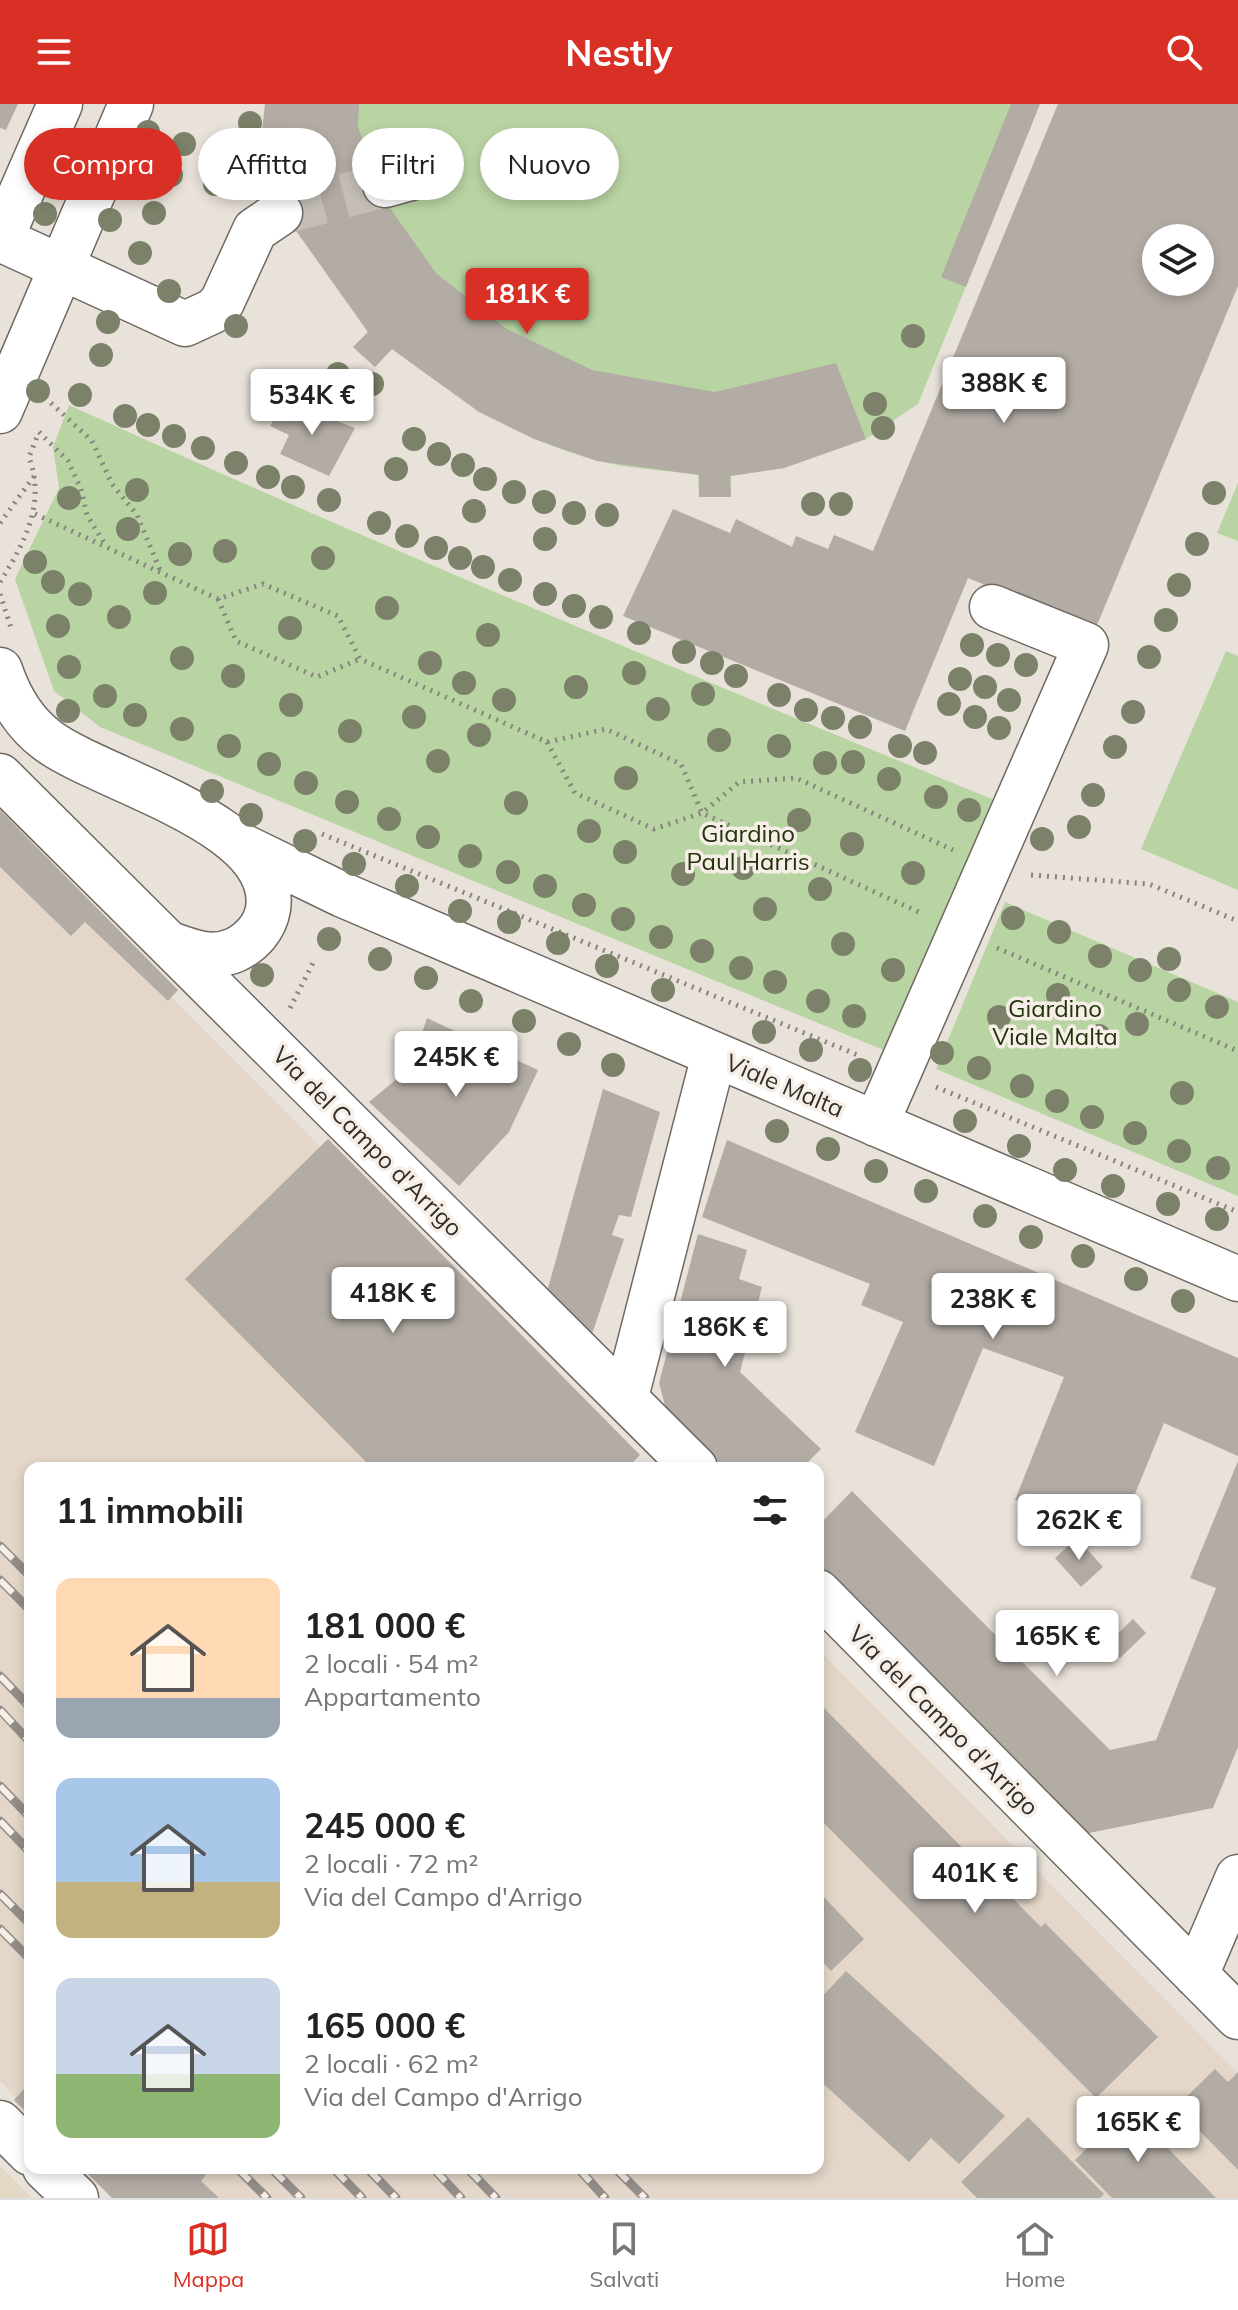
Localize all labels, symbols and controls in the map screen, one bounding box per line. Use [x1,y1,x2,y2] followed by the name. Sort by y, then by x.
[32,30,76,74] icon: menu
[565,30,673,75] text: Nestly
[1162,30,1206,74] icon: search
[24,128,182,200] chip: Compra
[198,128,336,200] chip: Affitta
[352,128,464,200] chip: Filtri
[480,128,619,200] chip: Nuovo
[1142,224,1214,296] map controls
[1142,224,1214,296] button: layers
[462,268,592,336] pin: 181K €
[484,277,570,310] text: 181K €
[939,357,1069,425] pin: 388K €
[961,366,1047,399] text: 388K €
[247,369,377,437] pin: 534K €
[269,378,355,411] text: 534K €
[686,818,810,876] park label: Giardino Paul Harris
[992,993,1118,1051] park label: Giardino Viale Malta
[391,1031,521,1099] pin: 245K €
[267,1040,469,1242] street label: Via del Campo d'Arrigo
[413,1040,499,1073] text: 245K €
[721,1047,849,1123] street label: Viale Malta
[328,1267,458,1335] pin: 418K €
[928,1273,1058,1341] pin: 238K €
[350,1276,436,1309] text: 418K €
[950,1282,1036,1315] text: 238K €
[660,1301,790,1369] pin: 186K €
[682,1310,768,1343] text: 186K €
[748,1488,792,1532] icon: filters
[56,1489,244,1532] text: 11 immobili
[1014,1494,1144,1562] pin: 262K €
[1036,1503,1122,1536] text: 262K €
[304,1604,465,1647] text: 181 000 €
[120,1610,216,1706] icon: home
[992,1610,1122,1678] pin: 165K €
[843,1619,1045,1821] street label: Via del Campo d'Arrigo
[1014,1619,1100,1652] text: 165K €
[304,1647,478,1680] text: 2 locali · 54 m²
[304,1680,481,1713] text: Appartamento
[304,1804,465,1847] text: 245 000 €
[120,1810,216,1906] icon: home
[304,1847,478,1880] text: 2 locali · 72 m²
[910,1847,1040,1915] pin: 401K €
[932,1856,1018,1889] text: 401K €
[304,1880,583,1913] text: Via del Campo d'Arrigo
[304,2004,465,2047] text: 165 000 €
[120,2010,216,2106] icon: home
[304,2047,478,2080] text: 2 locali · 62 m²
[304,2080,583,2113] text: Via del Campo d'Arrigo
[1073,2096,1203,2164] pin: 165K €
[1095,2105,1181,2138] text: 165K €
[173,2217,244,2293] tab: Mappa
[590,2217,659,2293] tab: Salvati
[1005,2217,1065,2293] tab: Home

